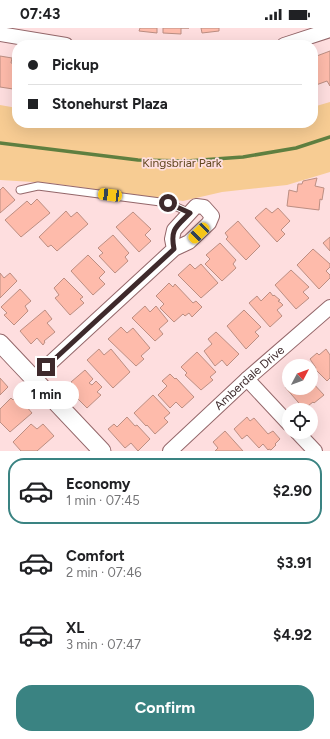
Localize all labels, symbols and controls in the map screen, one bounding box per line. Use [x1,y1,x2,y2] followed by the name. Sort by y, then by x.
[20,5,60,23] text: 07:43
[52,56,99,74] text: Pickup
[52,95,168,113] text: Stonehurst Plaza
[142,156,222,170] park label: Kingsbriar Park
[97,188,123,202] car
[159,194,177,212] route start
[186,220,212,246] car
[212,343,288,413] street label: Amberdale Drive
[37,358,55,376] route end
[282,359,318,395] north arrow
[282,359,318,439] map controls
[13,381,79,409] callout: 1 min
[31,387,61,402] text: 1 min
[282,403,318,439] button: locate
[18,473,54,509] icon: car
[66,475,131,493] text: Economy
[273,482,312,500] text: $2.90
[66,493,140,508] text: 1 min · 07:45
[18,545,54,581] icon: car
[66,547,125,565] text: Comfort
[277,554,312,572] text: $3.91
[66,565,142,580] text: 2 min · 07:46
[18,617,54,653] icon: car
[66,619,84,637] text: XL
[273,626,312,644] text: $4.92
[66,637,141,652] text: 3 min · 07:47
[16,685,314,731] button: Confirm

